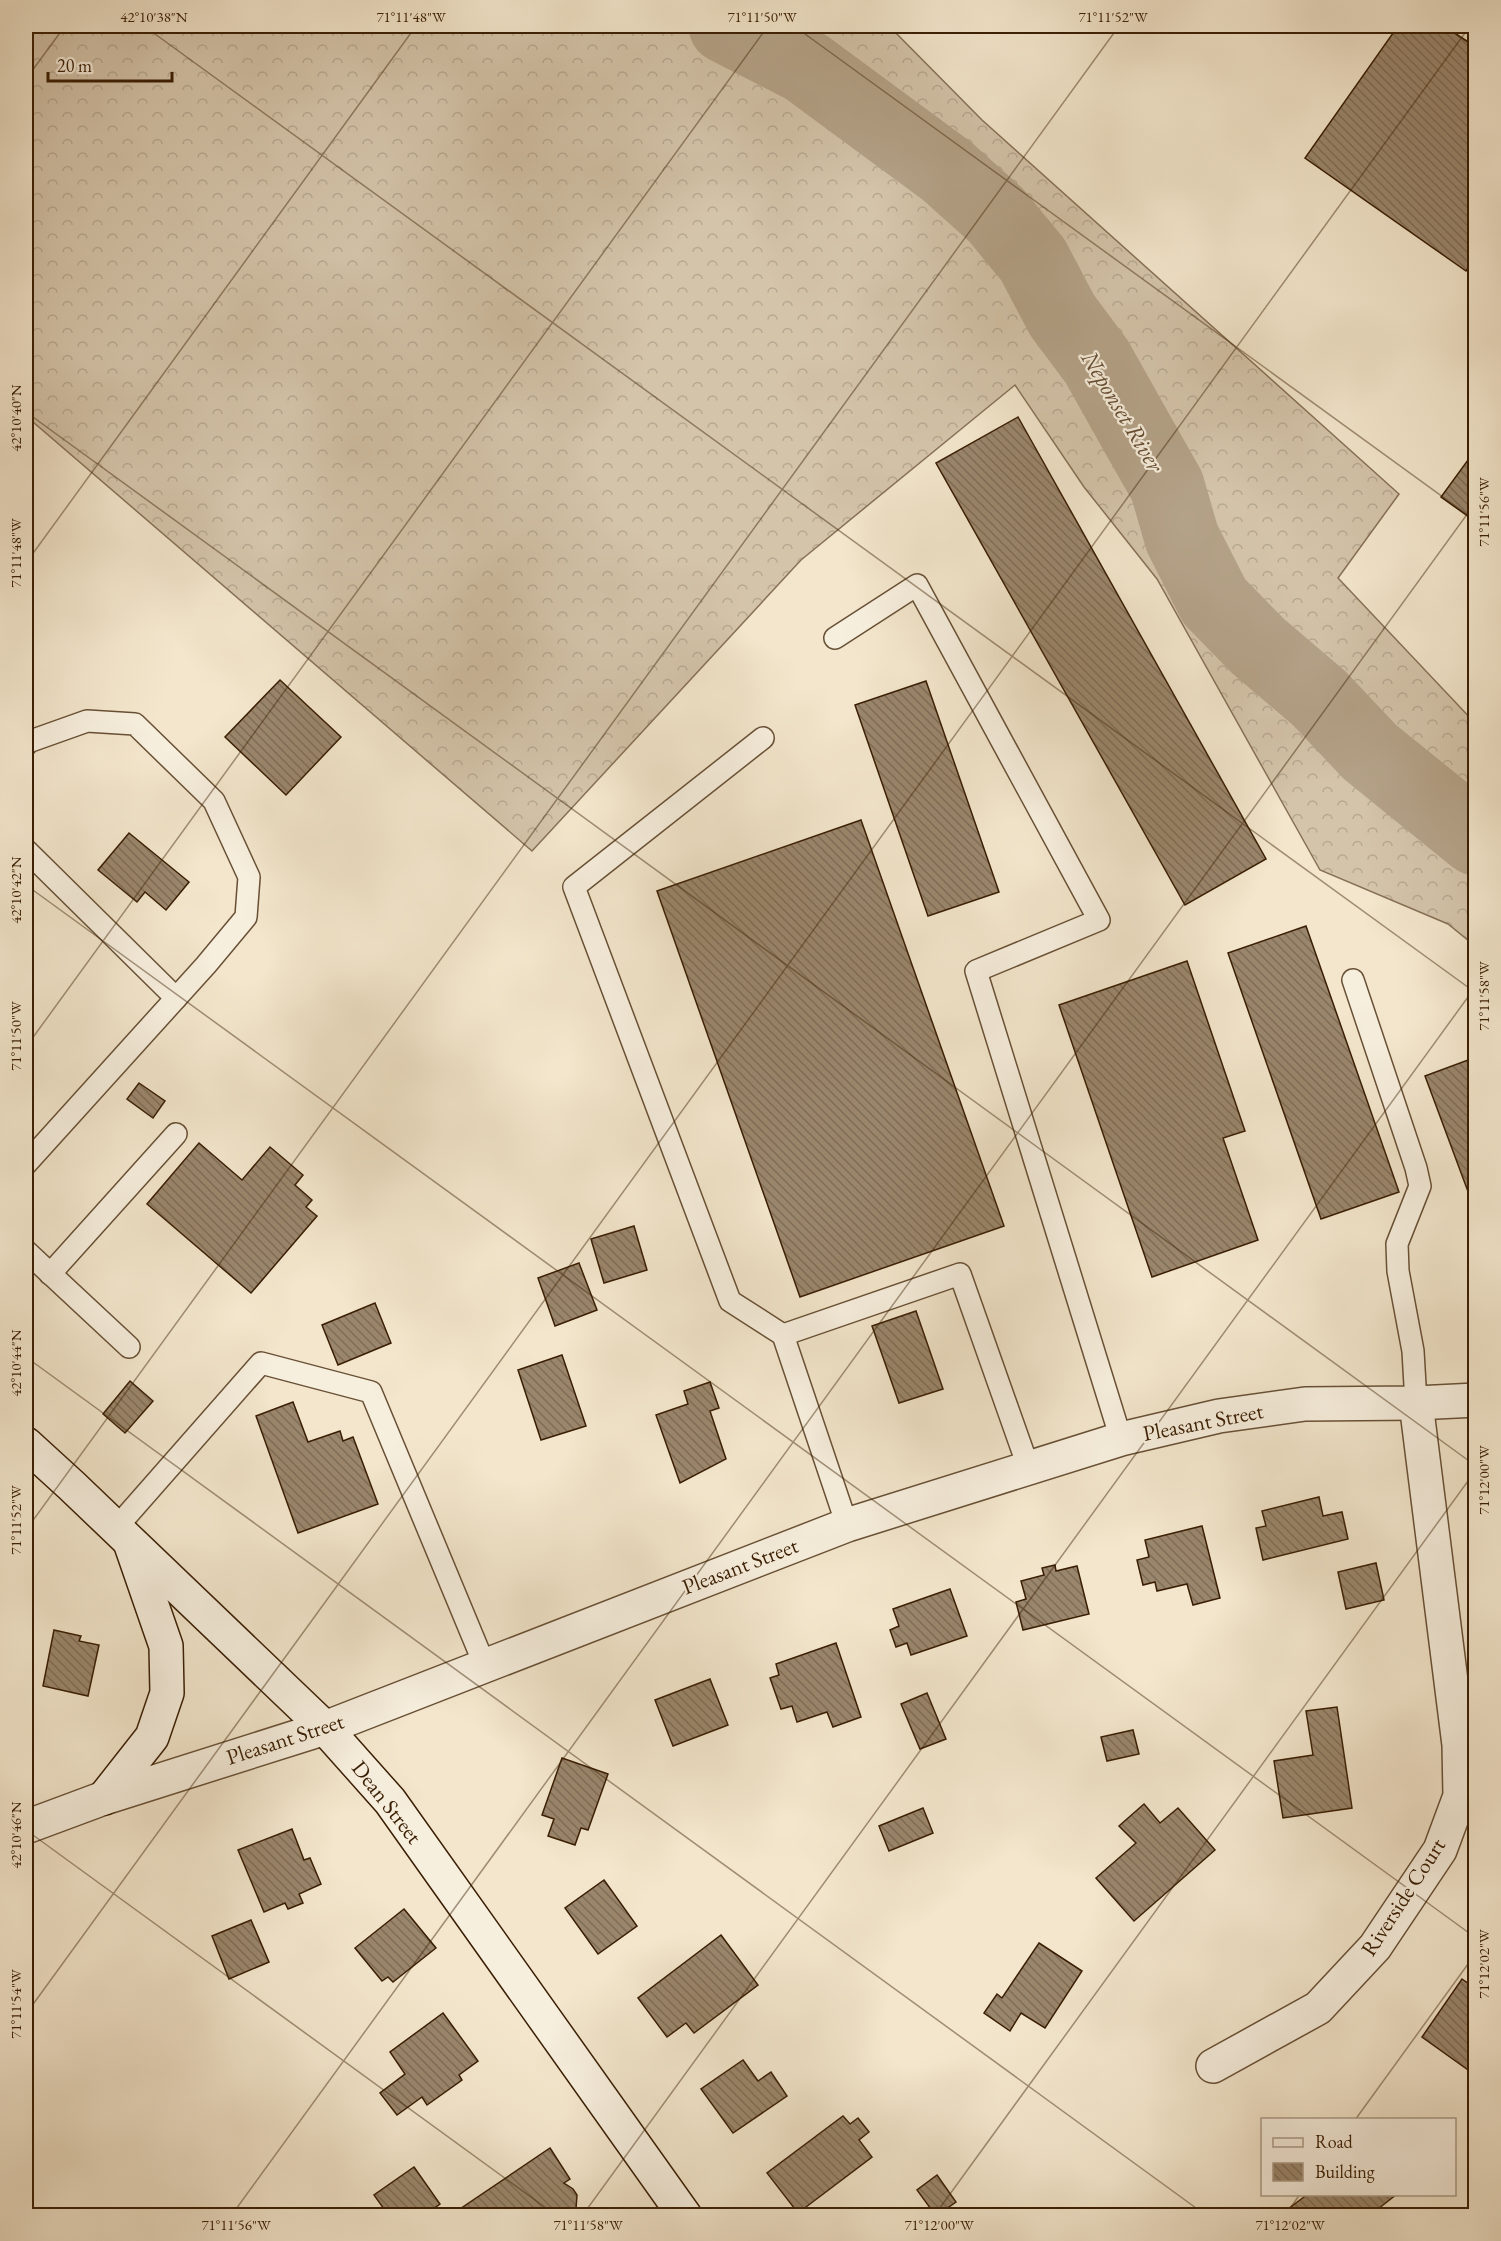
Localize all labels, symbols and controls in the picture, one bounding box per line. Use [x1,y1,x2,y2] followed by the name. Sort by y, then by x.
[120,7,188,26] text: 42°10'38"N
[376,7,446,26] text: 71°11'48"W
[727,7,797,26] text: 71°11'50"W
[1078,7,1148,26] text: 71°11'52"W
[48,45,172,83] scale bar
[57,54,92,77] text: 20 m
[1074,344,1172,479] water label: Neponset River
[6,384,25,452] text: 42°10'40"N
[1474,477,1493,547] text: 71°11'56"W
[6,518,25,588] text: 71°11'48"W
[6,856,25,924] text: 42°10'42"N
[1474,961,1493,1031] text: 71°11'58"W
[6,1001,25,1071] text: 71°11'50"W
[6,1329,25,1397] text: 42°10'44"N
[1140,1396,1266,1448] street label: Pleasant Street
[1474,1445,1493,1515] text: 71°12'00"W
[6,1485,25,1555] text: 71°11'52"W
[678,1531,802,1601] street label: Pleasant Street
[223,1706,348,1772] street label: Pleasant Street
[345,1754,429,1850] street label: Dean Street
[6,1801,25,1869] text: 42°10'46"N
[1354,1832,1452,1962] street label: Riverside Court
[1474,1929,1493,1999] text: 71°12'02"W
[6,1969,25,2039] text: 71°11'54"W
[1261,2118,1456,2196] legend
[1315,2130,1354,2153] text: Road
[1315,2160,1375,2183] text: Building
[201,2215,271,2234] text: 71°11'56"W
[553,2215,623,2234] text: 71°11'58"W
[904,2215,974,2234] text: 71°12'00"W
[1255,2215,1325,2234] text: 71°12'02"W

